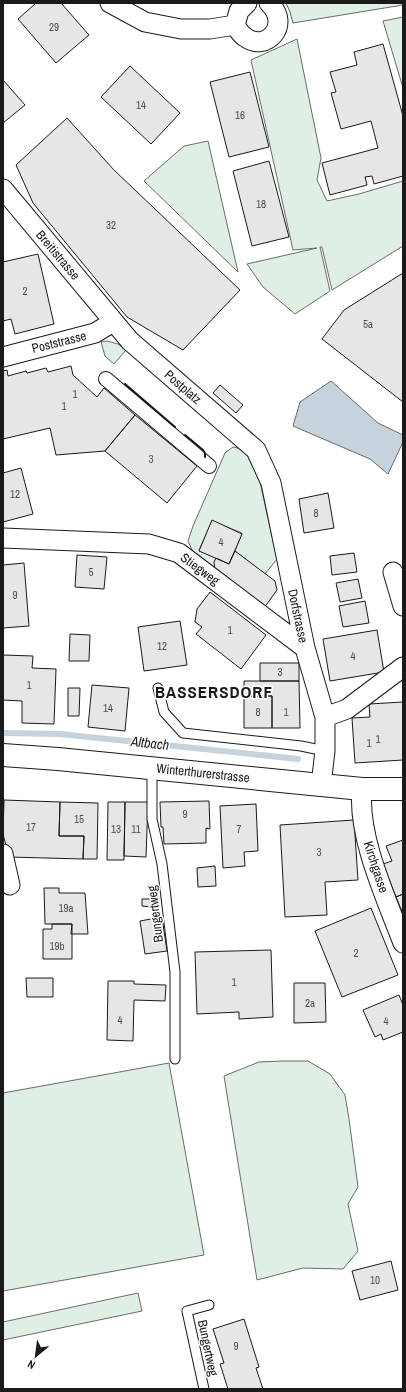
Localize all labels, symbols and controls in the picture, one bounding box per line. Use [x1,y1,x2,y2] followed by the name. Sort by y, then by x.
[49,20,59,34] house number: 29
[136,98,146,112] house number: 14
[235,108,245,122] house number: 16
[256,197,266,211] house number: 18
[106,218,116,232] house number: 32
[32,227,84,283] street label: Breitistrasse
[22,284,28,298] house number: 2
[363,317,373,331] house number: 5a
[30,327,88,357] street label: Poststrasse
[161,366,205,408] street label: Postplatz
[72,387,78,401] house number: 1
[61,399,67,413] house number: 1
[148,452,154,466] house number: 3
[10,487,20,501] house number: 12
[313,506,319,520] house number: 8
[218,535,224,549] house number: 4
[177,549,223,589] street label: Stiegweg
[88,565,94,579] house number: 5
[12,588,18,602] house number: 9
[284,588,312,644] street label: Dorfstrasse
[227,623,233,637] house number: 1
[157,639,167,653] house number: 12
[350,649,356,663] house number: 4
[277,665,283,679] house number: 3
[26,678,32,692] house number: 1
[155,680,273,703] district label: BASSERSDORF
[103,701,113,715] house number: 14
[255,705,261,719] house number: 8
[283,705,289,719] house number: 1
[129,732,170,754] water label: Altbach
[375,732,381,746] house number: 1
[366,736,372,750] house number: 1
[156,760,250,786] street label: Winterthurerstrasse
[182,807,188,821] house number: 9
[74,812,84,826] house number: 15
[26,820,36,834] house number: 17
[111,822,121,836] house number: 13
[131,822,141,836] house number: 11
[236,822,242,836] house number: 7
[360,839,392,895] street label: Kirchgasse
[316,845,322,859] house number: 3
[143,885,167,943] street label: Bungertweg
[58,901,74,915] house number: 19a
[49,939,65,953] house number: 19b
[353,946,359,960] house number: 2
[231,975,237,989] house number: 1
[305,996,315,1010] house number: 2a
[117,1013,123,1027] house number: 4
[383,1014,389,1028] house number: 4
[370,1273,380,1287] house number: 10
[194,1318,222,1378] street label: Bungertweg
[16,1336,56,1376] north arrow
[233,1339,239,1353] house number: 9
[25,1357,37,1372] text: N

